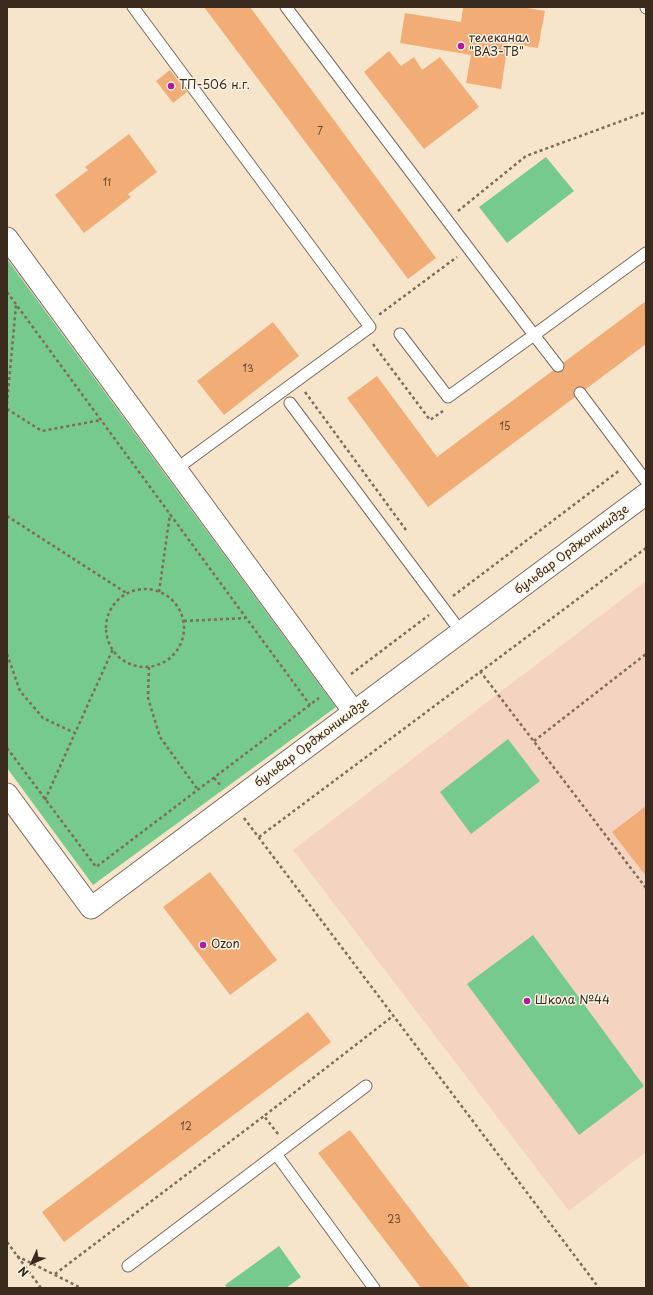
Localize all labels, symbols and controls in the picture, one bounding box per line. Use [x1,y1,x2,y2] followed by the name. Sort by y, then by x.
[469,32,529,60] place label: телеканал "ВАЗ-ТВ"
[456,41,466,51] marker: телеканал "ВАЗ-ТВ"
[179,79,250,93] place label: ТП-506 н.г.
[166,81,176,91] marker: ТП-506 н.г.
[317,126,323,138] house number: 7
[103,177,111,189] house number: 11
[242,363,254,375] house number: 13
[500,421,510,433] house number: 15
[512,502,632,598] street label: бульвар Орджоникидзе
[252,695,372,791] street label: бульвар Орджоникидзе
[211,938,240,952] place label: Ozon
[198,940,208,950] marker: Ozon
[535,994,610,1008] place label: Школа №44
[522,996,532,1006] marker: Школа №44
[180,1121,192,1133] house number: 12
[387,1214,401,1226] house number: 23
[12,1243,52,1283] north arrow
[14,1263,32,1281] text: N

